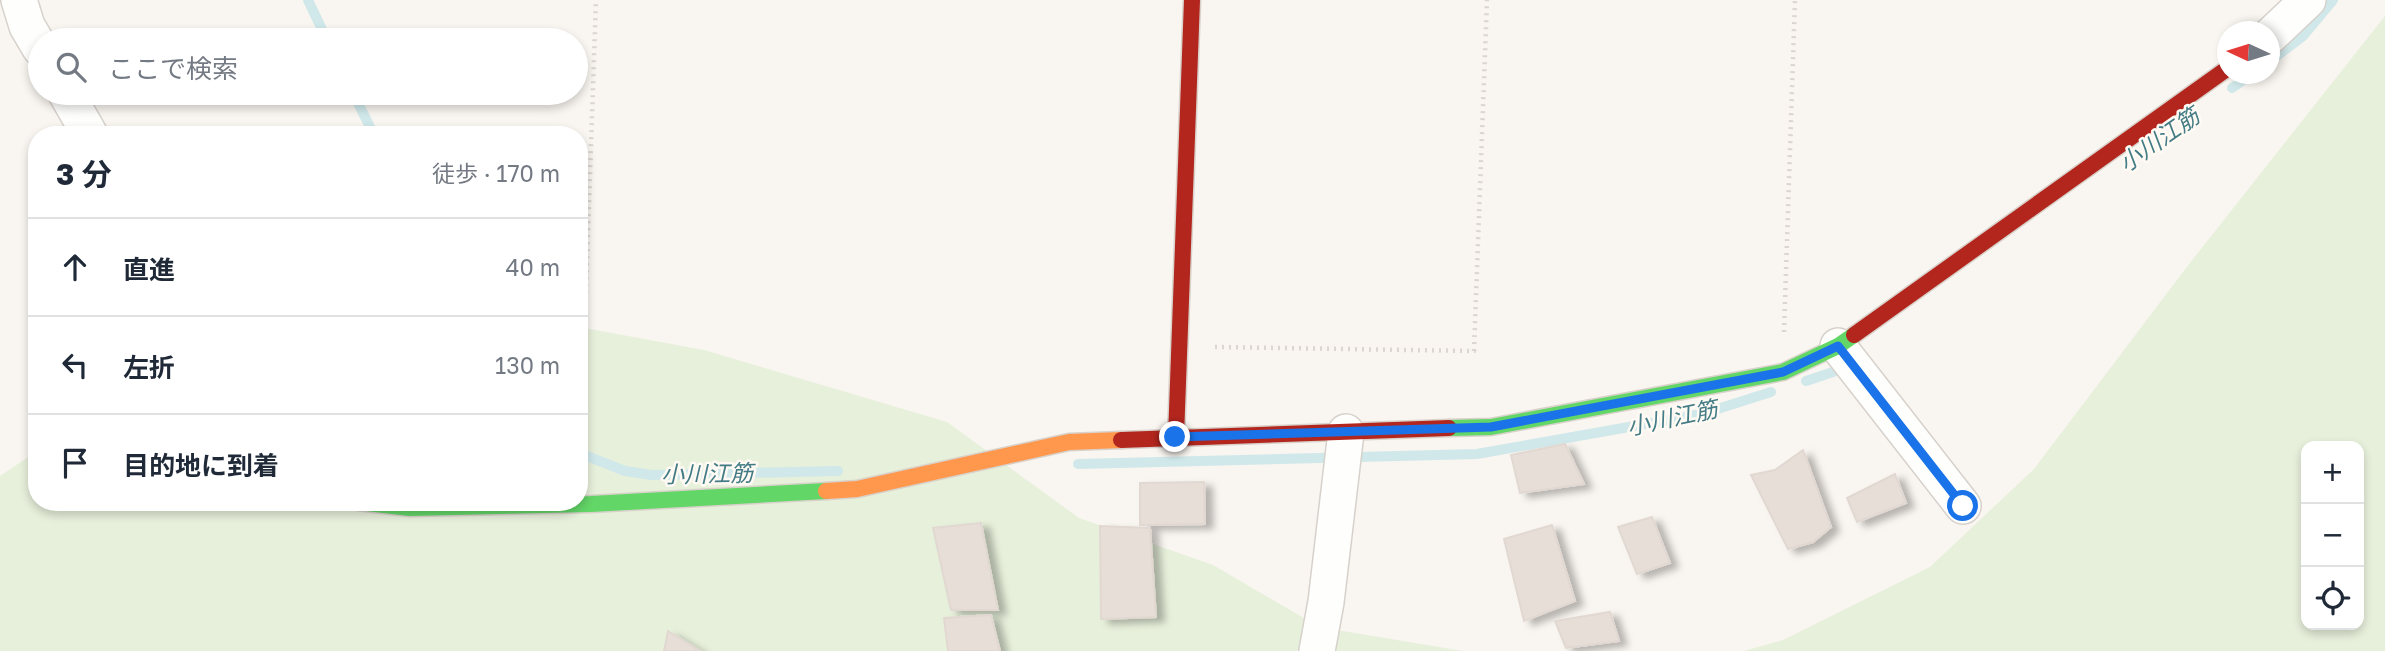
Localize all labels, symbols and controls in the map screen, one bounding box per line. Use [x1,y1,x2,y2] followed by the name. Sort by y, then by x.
[2217,21,2280,84] north arrow
[28,28,588,105] search box
[52,48,90,86] icon: search
[108,53,238,84] text: ここで検索
[2113,100,2207,177] water label: 小川江筋
[56,156,112,192] text: 3 分
[432,159,560,187] text: 徒歩 · 170 m
[56,248,94,286] icon: ahead
[506,253,560,281] text: 40 m
[123,254,175,285] text: 直進
[56,346,94,384] icon: left
[495,351,560,379] text: 130 m
[123,352,175,383] text: 左折
[1624,393,1723,440] water label: 小川江筋
[1159,421,1190,452] route end
[2301,441,2364,630] map controls
[2301,441,2364,504] button: +
[56,444,94,482] icon: arrive
[123,450,279,481] text: 目的地に到着
[661,458,756,488] water label: 小川江筋
[1947,490,1978,521] route start
[2301,504,2364,567] button: −
[2301,567,2364,630] button: locate

